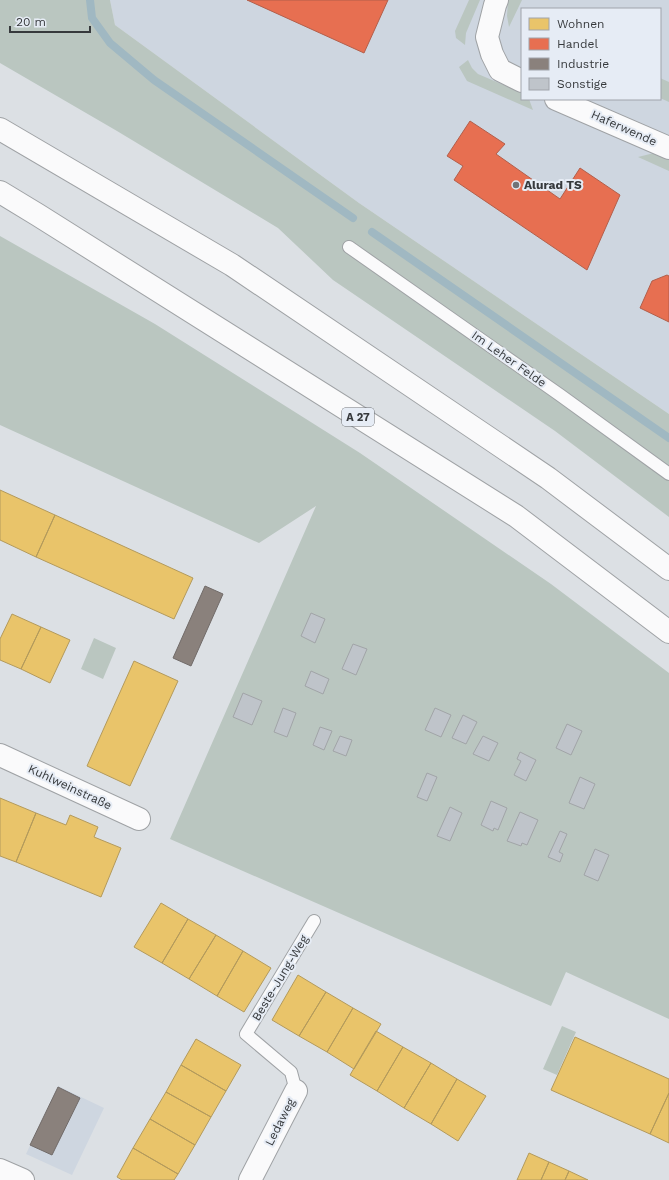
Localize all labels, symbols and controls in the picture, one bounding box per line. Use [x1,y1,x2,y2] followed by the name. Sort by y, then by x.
[10,8,90,34] scale bar
[521,8,661,100] legend
[16,15,46,29] text: 20 m
[557,17,605,31] text: Wohnen
[557,37,598,51] text: Handel
[557,57,609,71] text: Industrie
[557,77,607,91] text: Sonstige
[589,107,659,149] street label: Haferwende
[524,178,582,192] place label: Alurad TS
[511,180,521,190] marker: Alurad TS
[469,328,549,390] street label: Im Leher Felde
[342,408,374,426] road number: A 27
[26,762,114,812] street label: Kuhlweinstraße
[249,932,311,1023] street label: Beste-Jung-Weg
[262,1095,298,1148] street label: Ledaweg

